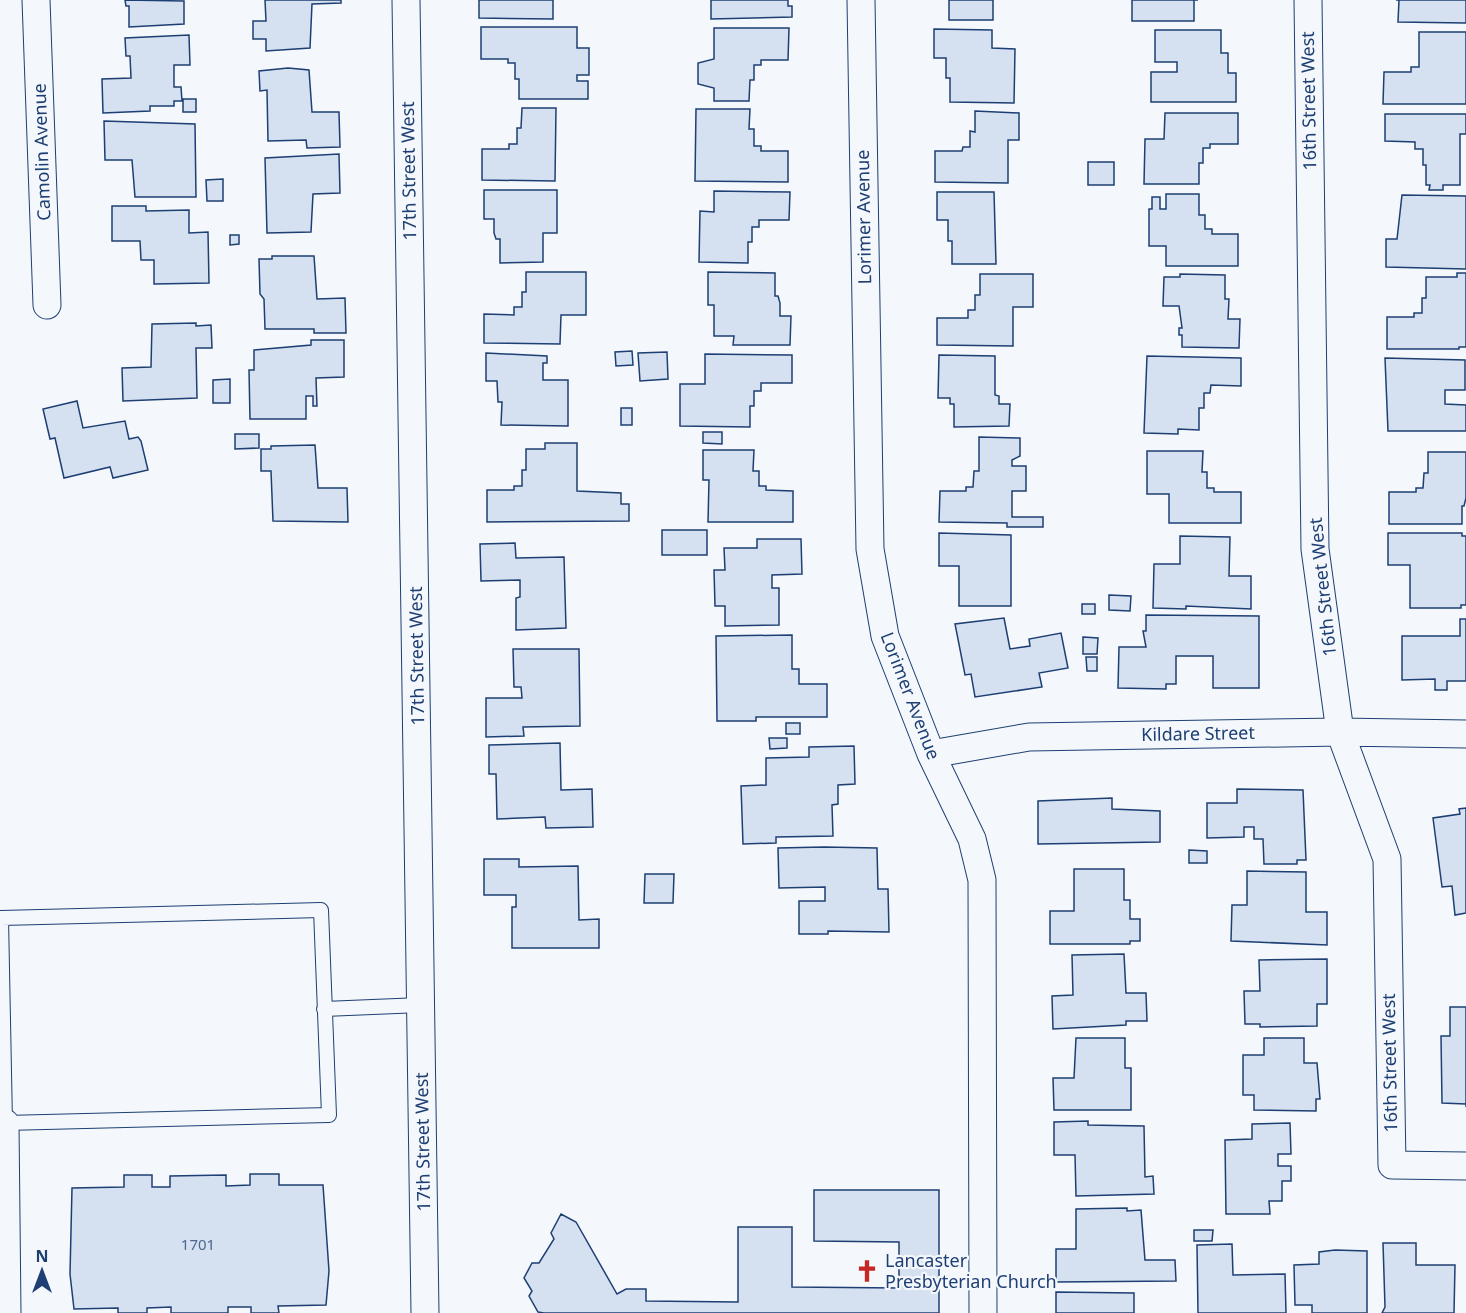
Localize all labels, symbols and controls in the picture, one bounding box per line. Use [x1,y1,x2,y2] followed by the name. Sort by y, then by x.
[1295,31,1321,171] street label: 16th Street West
[27,83,55,221] street label: Camolin Avenue
[395,101,421,241] street label: 17th Street West
[850,149,876,285] street label: Lorimer Avenue
[1303,516,1341,658] street label: 16th Street West
[403,586,429,726] street label: 17th Street West
[876,628,946,763] street label: Lorimer Avenue
[1141,720,1256,746] street label: Kildare Street
[1376,993,1402,1133] street label: 16th Street West
[409,1072,435,1212] street label: 17th Street West
[181,1234,215,1254] house number: 1701
[12,1241,72,1301] north arrow
[35,1245,49,1267] text: N
[885,1248,1057,1293] place label: Lancaster Presbyterian Church
[854,1258,880,1284] church icon: Lancaster Presbyterian Church

